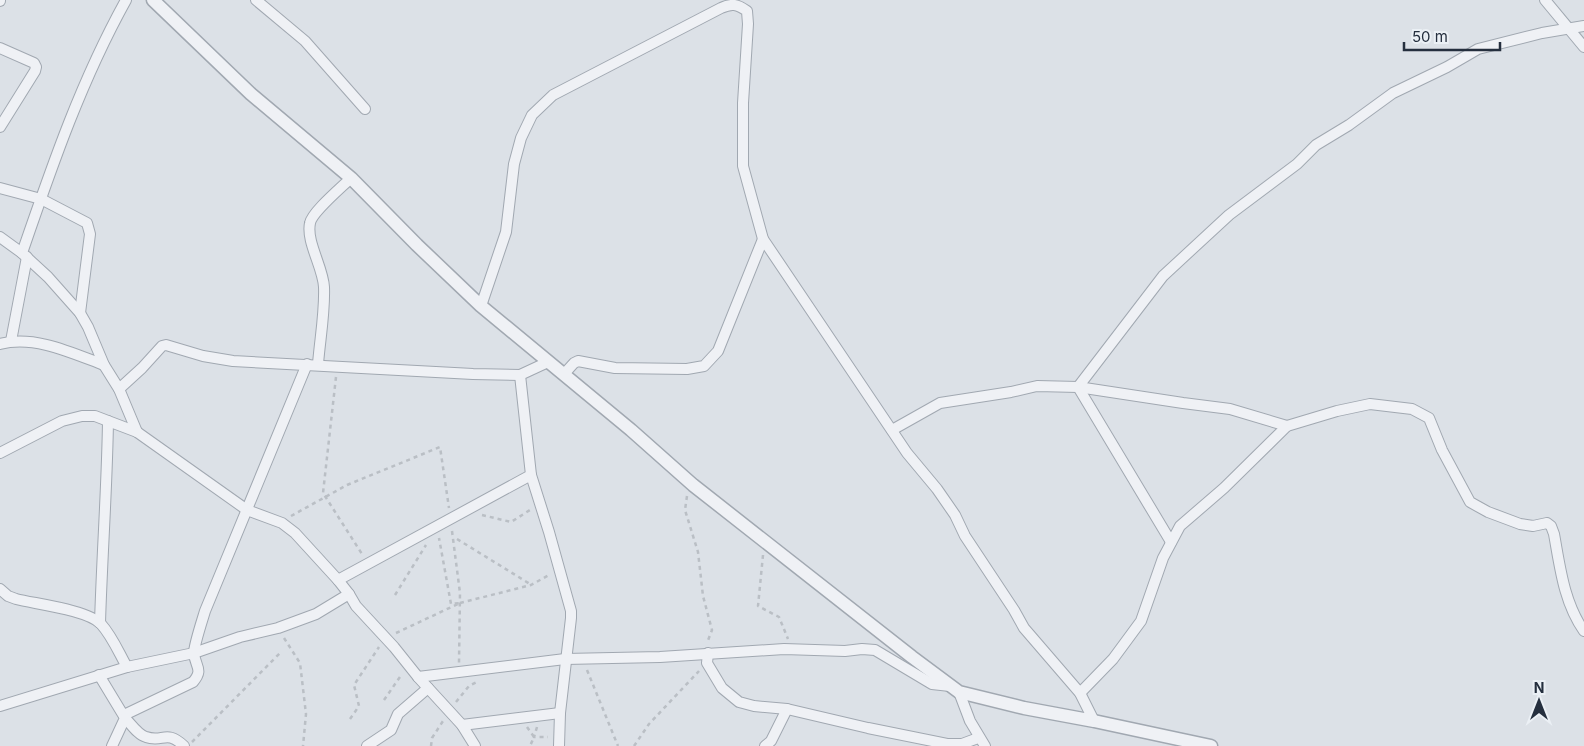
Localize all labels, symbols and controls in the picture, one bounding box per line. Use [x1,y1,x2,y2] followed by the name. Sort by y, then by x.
[1404,20,1500,52] scale bar
[1412,27,1448,46] text: 50 m
[1514,676,1564,726] north arrow
[1534,679,1544,696] text: N

